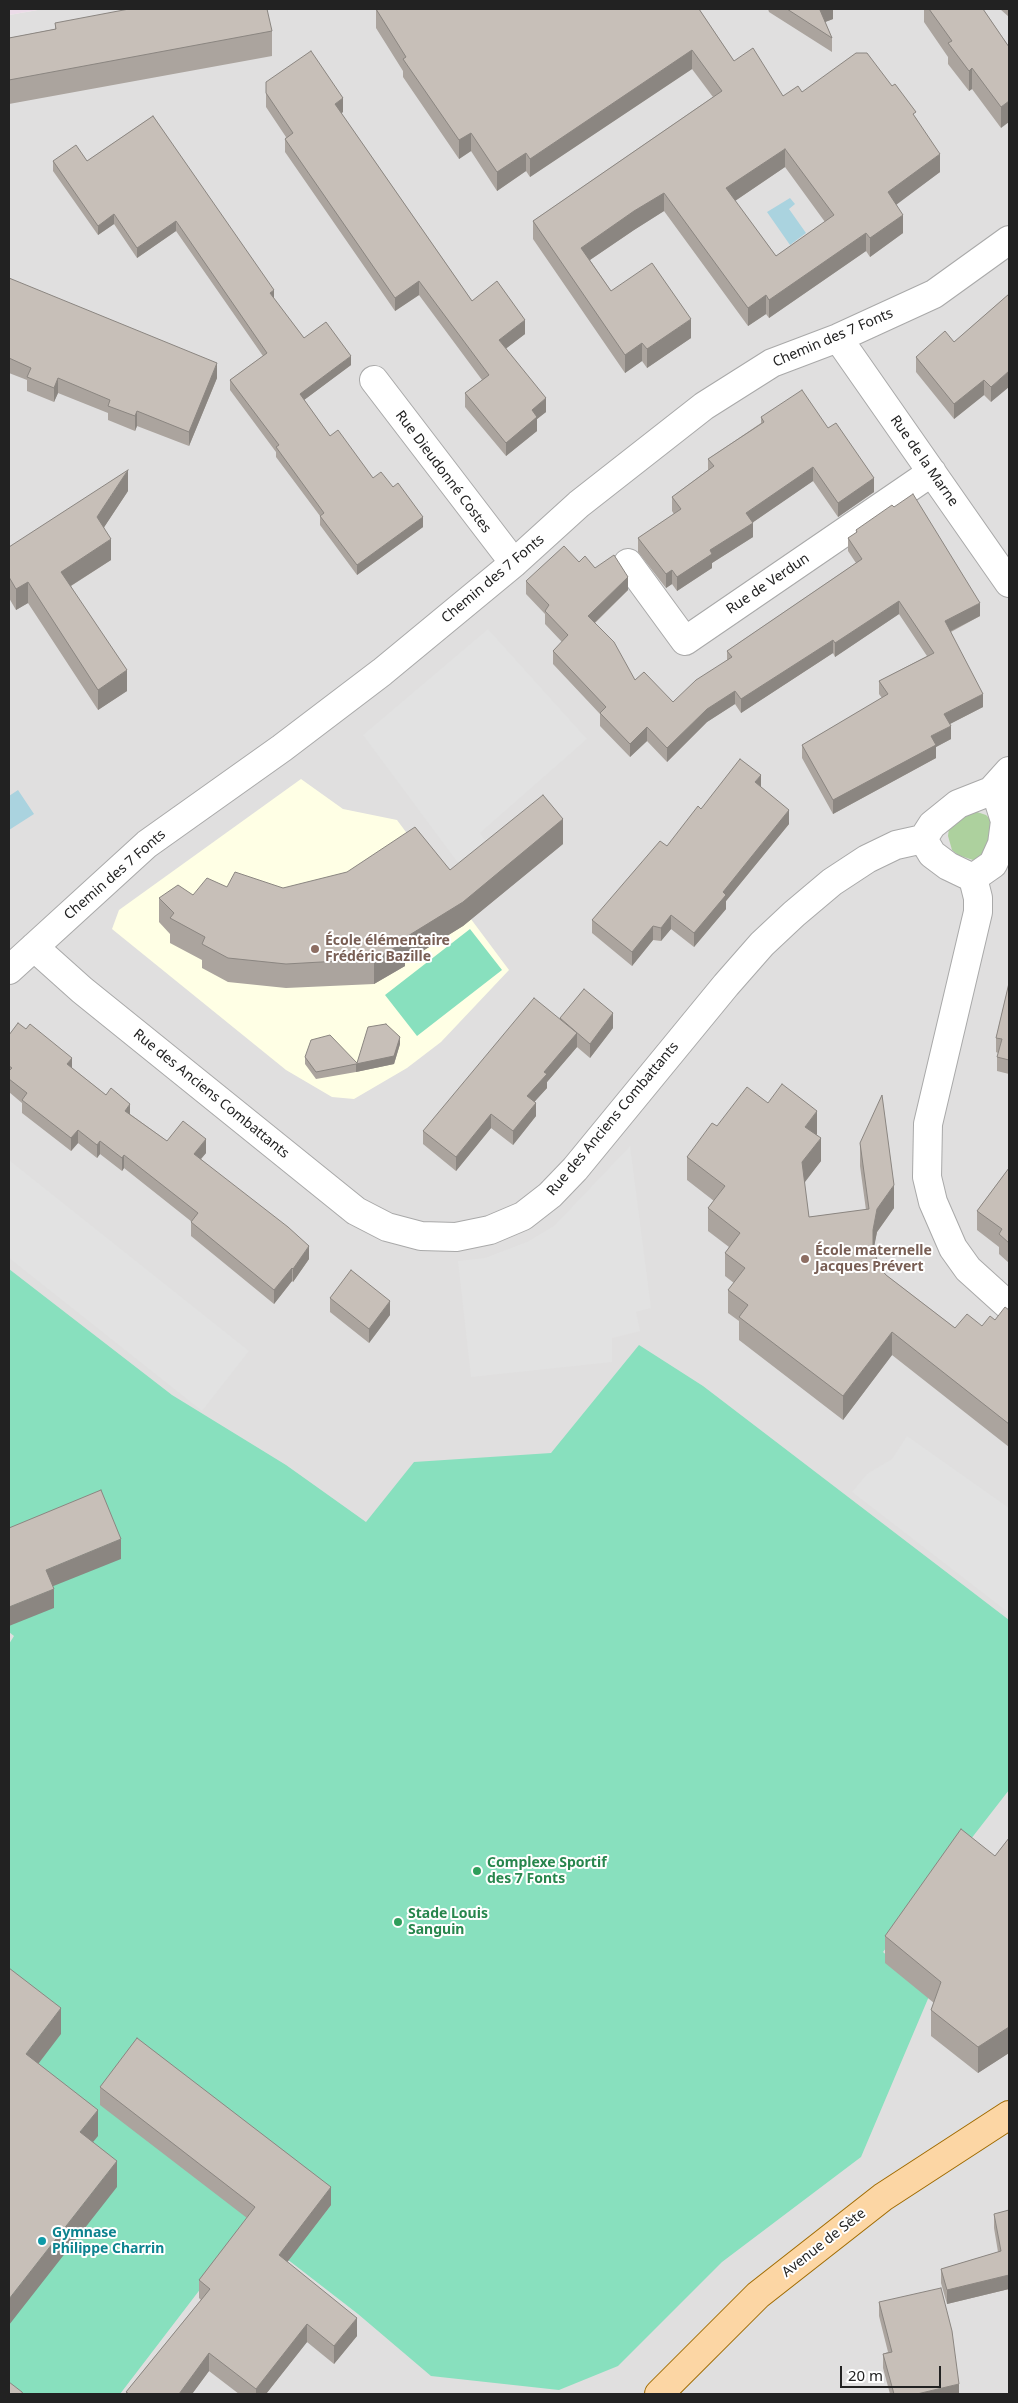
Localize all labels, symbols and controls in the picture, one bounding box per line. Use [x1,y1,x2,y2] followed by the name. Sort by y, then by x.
[770,305,896,371] street label: Chemin des 7 Fonts
[391,407,495,537] street label: Rue Dieudonné Costes
[886,412,962,510] street label: Rue de la Marne
[438,531,548,627] street label: Chemin des 7 Fonts
[723,550,813,618] street label: Rue de Verdun
[61,826,169,924] street label: Chemin des 7 Fonts
[325,933,450,966] place label: École élémentaire Frédéric Bazille
[309,943,321,955] marker: École élémentaire Frédéric Bazille
[130,1026,292,1162] street label: Rue des Anciens Combattants
[544,1039,682,1199] street label: Rue des Anciens Combattants
[815,1243,932,1276] place label: École maternelle Jacques Prévert
[799,1253,811,1265] marker: École maternelle Jacques Prévert
[487,1855,607,1888] place label: Complexe Sportif des 7 Fonts
[471,1865,483,1877] marker: Complexe Sportif des 7 Fonts
[408,1906,488,1938] place label: Stade Louis Sanguin
[392,1916,404,1928] marker: Stade Louis Sanguin
[779,2205,869,2281] street label: Avenue de Sète
[52,2225,164,2258] place label: Gymnase Philippe Charrin
[36,2235,48,2247] marker: Gymnase Philippe Charrin
[843,2356,944,2388] scale bar
[848,2365,883,2385] text: 20 m

